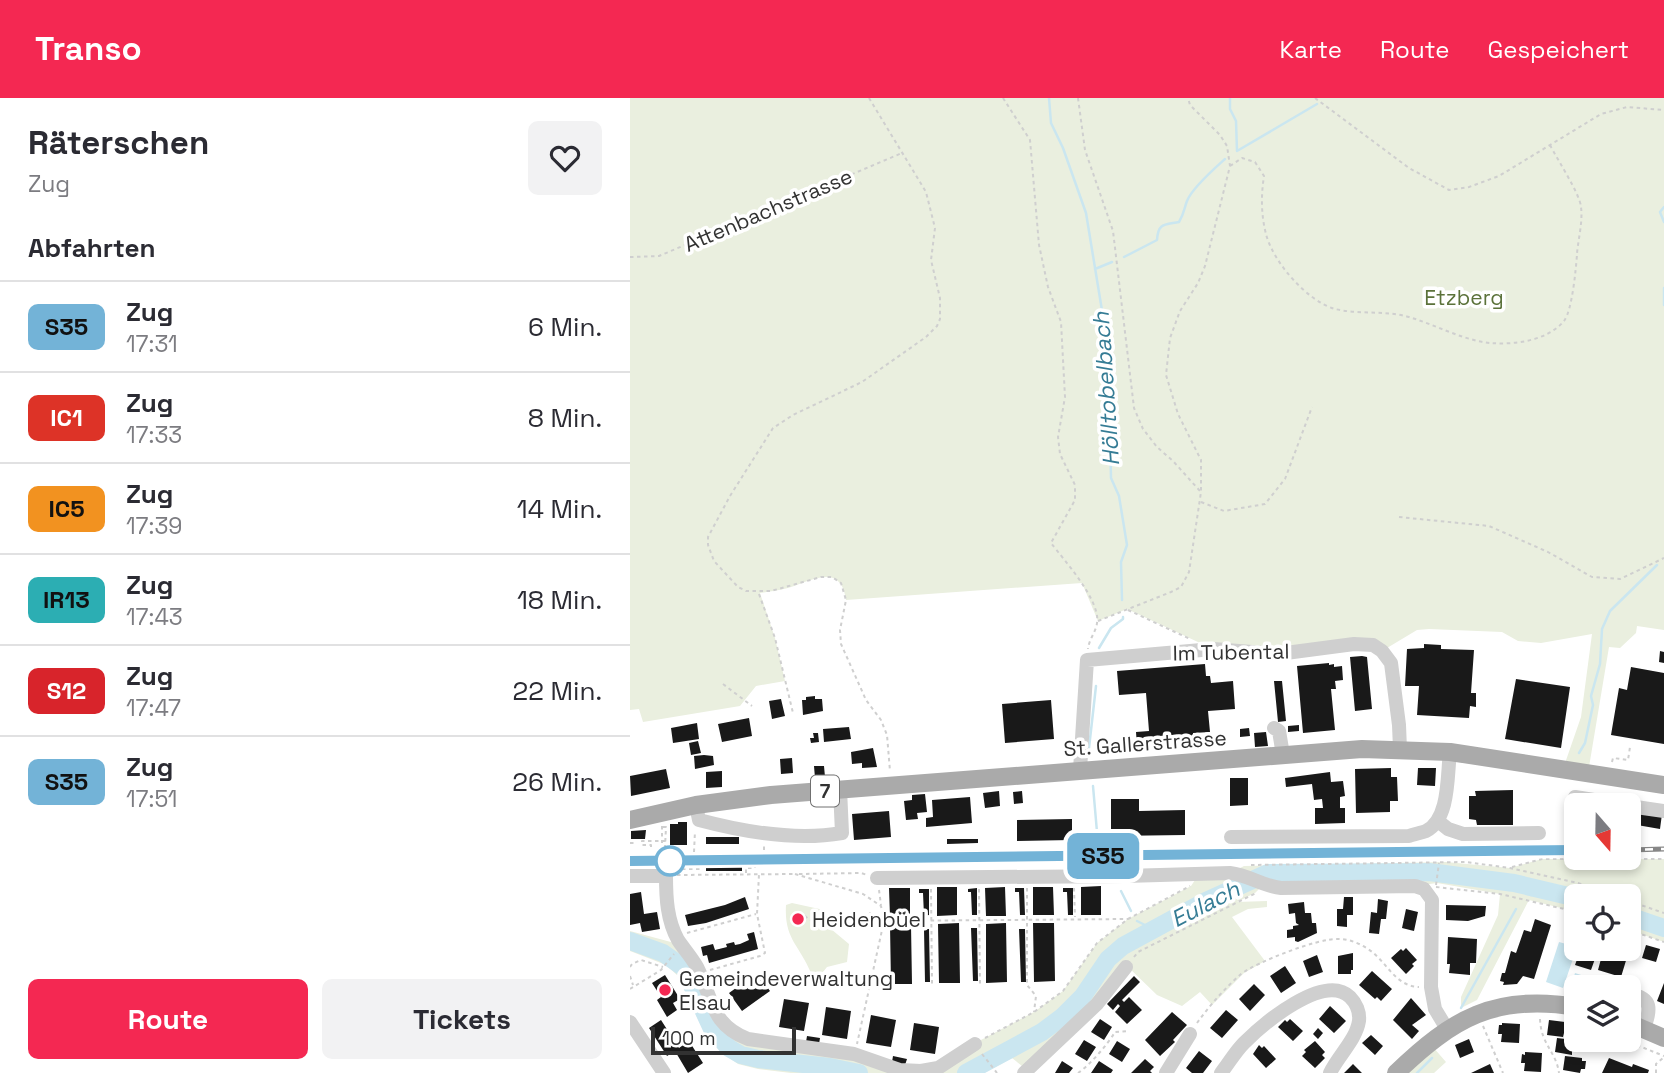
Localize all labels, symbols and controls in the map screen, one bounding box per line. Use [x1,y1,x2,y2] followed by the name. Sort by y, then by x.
[35,28,142,70] text: Transo
[1280,34,1342,65] text: Karte
[1380,34,1449,65] text: Route
[1487,34,1629,65] text: Gespeichert
[528,121,602,195] button: heart
[28,122,209,164] text: Räterschen
[680,162,856,258] street label: Attenbachstrasse
[28,169,70,199] text: Zug
[28,231,156,265] text: Abfahrten
[1424,284,1504,311] park label: Etzberg
[126,295,173,329] text: Zug
[528,310,602,344] text: 6 Min.
[1086,310,1126,467] water label: Hölltobelbach
[45,311,88,342] text: S35
[126,329,178,359] text: 17:31
[126,386,173,420] text: Zug
[528,401,602,435] text: 8 Min.
[50,402,83,433] text: IC1
[126,420,182,450] text: 17:33
[126,477,173,511] text: Zug
[517,492,602,526] text: 14 Min.
[48,493,85,524] text: IC5
[126,511,182,541] text: 17:39
[126,568,173,602] text: Zug
[517,583,602,617] text: 18 Min.
[43,584,90,615] text: IR13
[126,602,183,632] text: 17:43
[1172,637,1290,667] street label: Im Tubental
[126,659,173,693] text: Zug
[513,674,602,708] text: 22 Min.
[47,675,86,706] text: S12
[126,693,181,723] text: 17:47
[1062,724,1228,762] street label: St. Gallerstrasse
[126,750,173,784] text: Zug
[512,765,602,799] text: 26 Min.
[45,766,88,797] text: S35
[811,776,839,806] road number: 7
[126,784,177,814] text: 17:51
[1564,793,1642,870] north arrow
[1564,793,1641,1052] map controls
[1063,833,1143,879] line badge: S35
[1081,840,1125,871] text: S35
[655,846,685,876] unlabelled marker
[1165,874,1245,934] water label: Eulach
[1564,884,1641,961] button: locate
[812,906,926,933] place label: Heidenbüel
[790,911,806,927] marker: Heidenbüel
[679,965,893,1016] place label: Gemeindeverwaltung Elsau
[1564,975,1641,1052] button: layers
[28,979,308,1059] button: Route
[322,979,602,1059] button: Tickets
[657,982,673,998] marker: Gemeindeverwaltung Elsau
[651,1024,796,1056] scale bar
[662,1026,716,1051] text: 100 m

